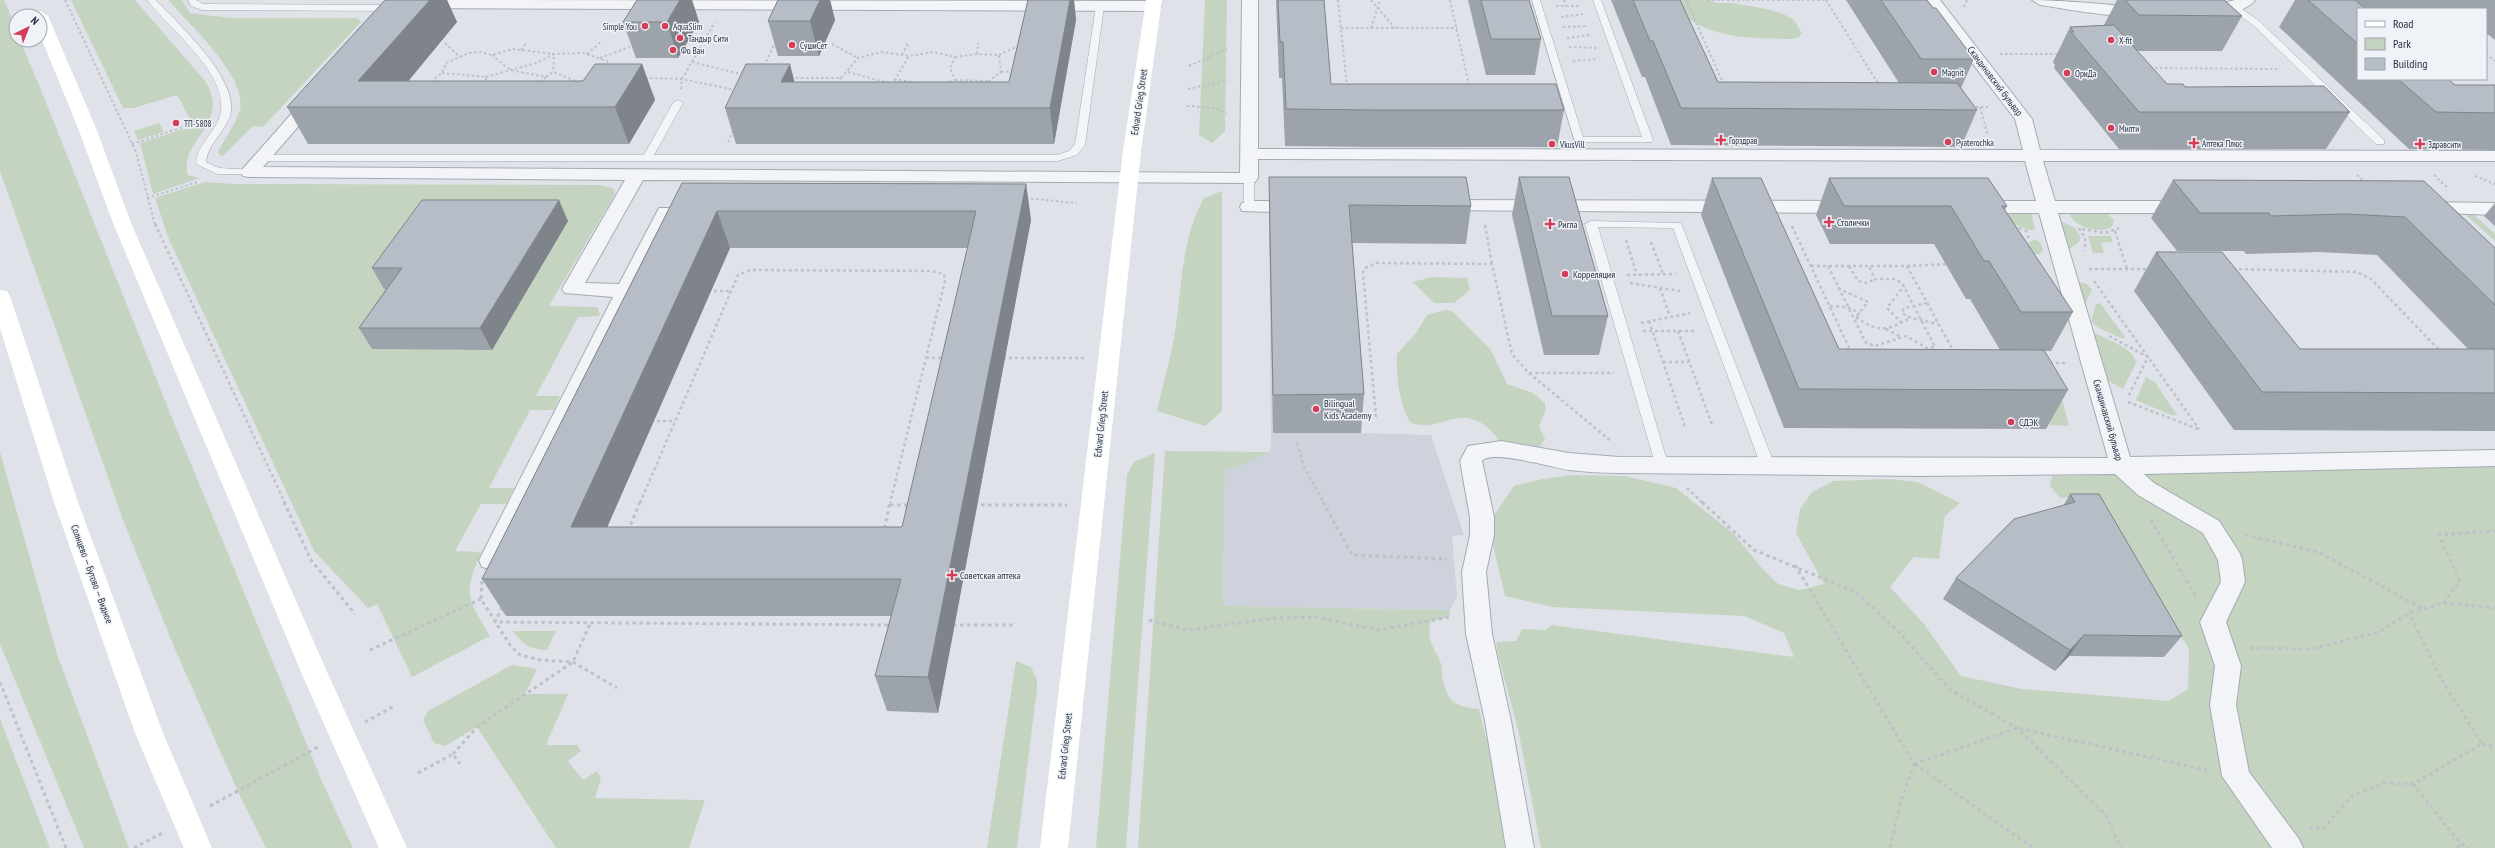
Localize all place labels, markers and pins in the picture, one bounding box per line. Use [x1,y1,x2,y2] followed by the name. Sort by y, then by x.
[603,21,637,32] place label: Simple You
[640,21,650,31] marker: Simple You
[660,21,670,31] marker: AquaSlim
[673,21,702,32] place label: AquaSlim
[675,33,685,43] marker: Тандыр Сити
[688,33,728,44] place label: Тандыр Сити
[2106,35,2116,45] marker: X-fit
[2119,35,2132,46] place label: X-fit
[787,40,797,50] marker: СушиСет
[800,40,827,51] place label: СушиСет
[668,45,678,55] marker: Фо Ван
[681,45,704,56] place label: Фо Ван
[1929,67,1939,77] marker: Magnit
[1942,67,1964,78] place label: Magnit
[2062,68,2072,78] marker: ОриДа
[2075,68,2097,79] place label: ОриДа
[171,118,181,128] marker: ТП-5808
[184,118,212,129] place label: ТП-5808
[2106,123,2116,133] marker: Милти
[2119,123,2139,134] place label: Милти
[1716,135,1726,145] marker: Горздрав
[1729,135,1758,146] place label: Горздрав
[1943,137,1953,147] marker: Pyaterochka
[1956,137,1994,148] place label: Pyaterochka
[2189,138,2199,148] marker: Аптека Плюс
[2202,138,2243,149] place label: Аптека Плюс
[1547,139,1557,149] marker: VkusVill
[1559,139,1586,150] place label: VkusVill
[2415,139,2425,149] marker: Здравсити
[2428,139,2461,150] place label: Здравсити
[1837,216,1869,229] place label: Столички
[1824,217,1834,227] marker: Столички
[1558,218,1578,231] place label: Ригла
[1545,219,1555,229] marker: Ригла
[1573,268,1615,281] place label: Корреляция
[1560,269,1570,279] marker: Корреляция
[1324,397,1372,422] place label: Bilingual Kids Academy
[1311,404,1321,414] marker: Bilingual Kids Academy
[2019,416,2038,429] place label: СДЭК
[2006,417,2016,427] marker: СДЭК
[960,569,1021,582] place label: Советская аптека
[947,570,957,580] marker: Советская аптека

